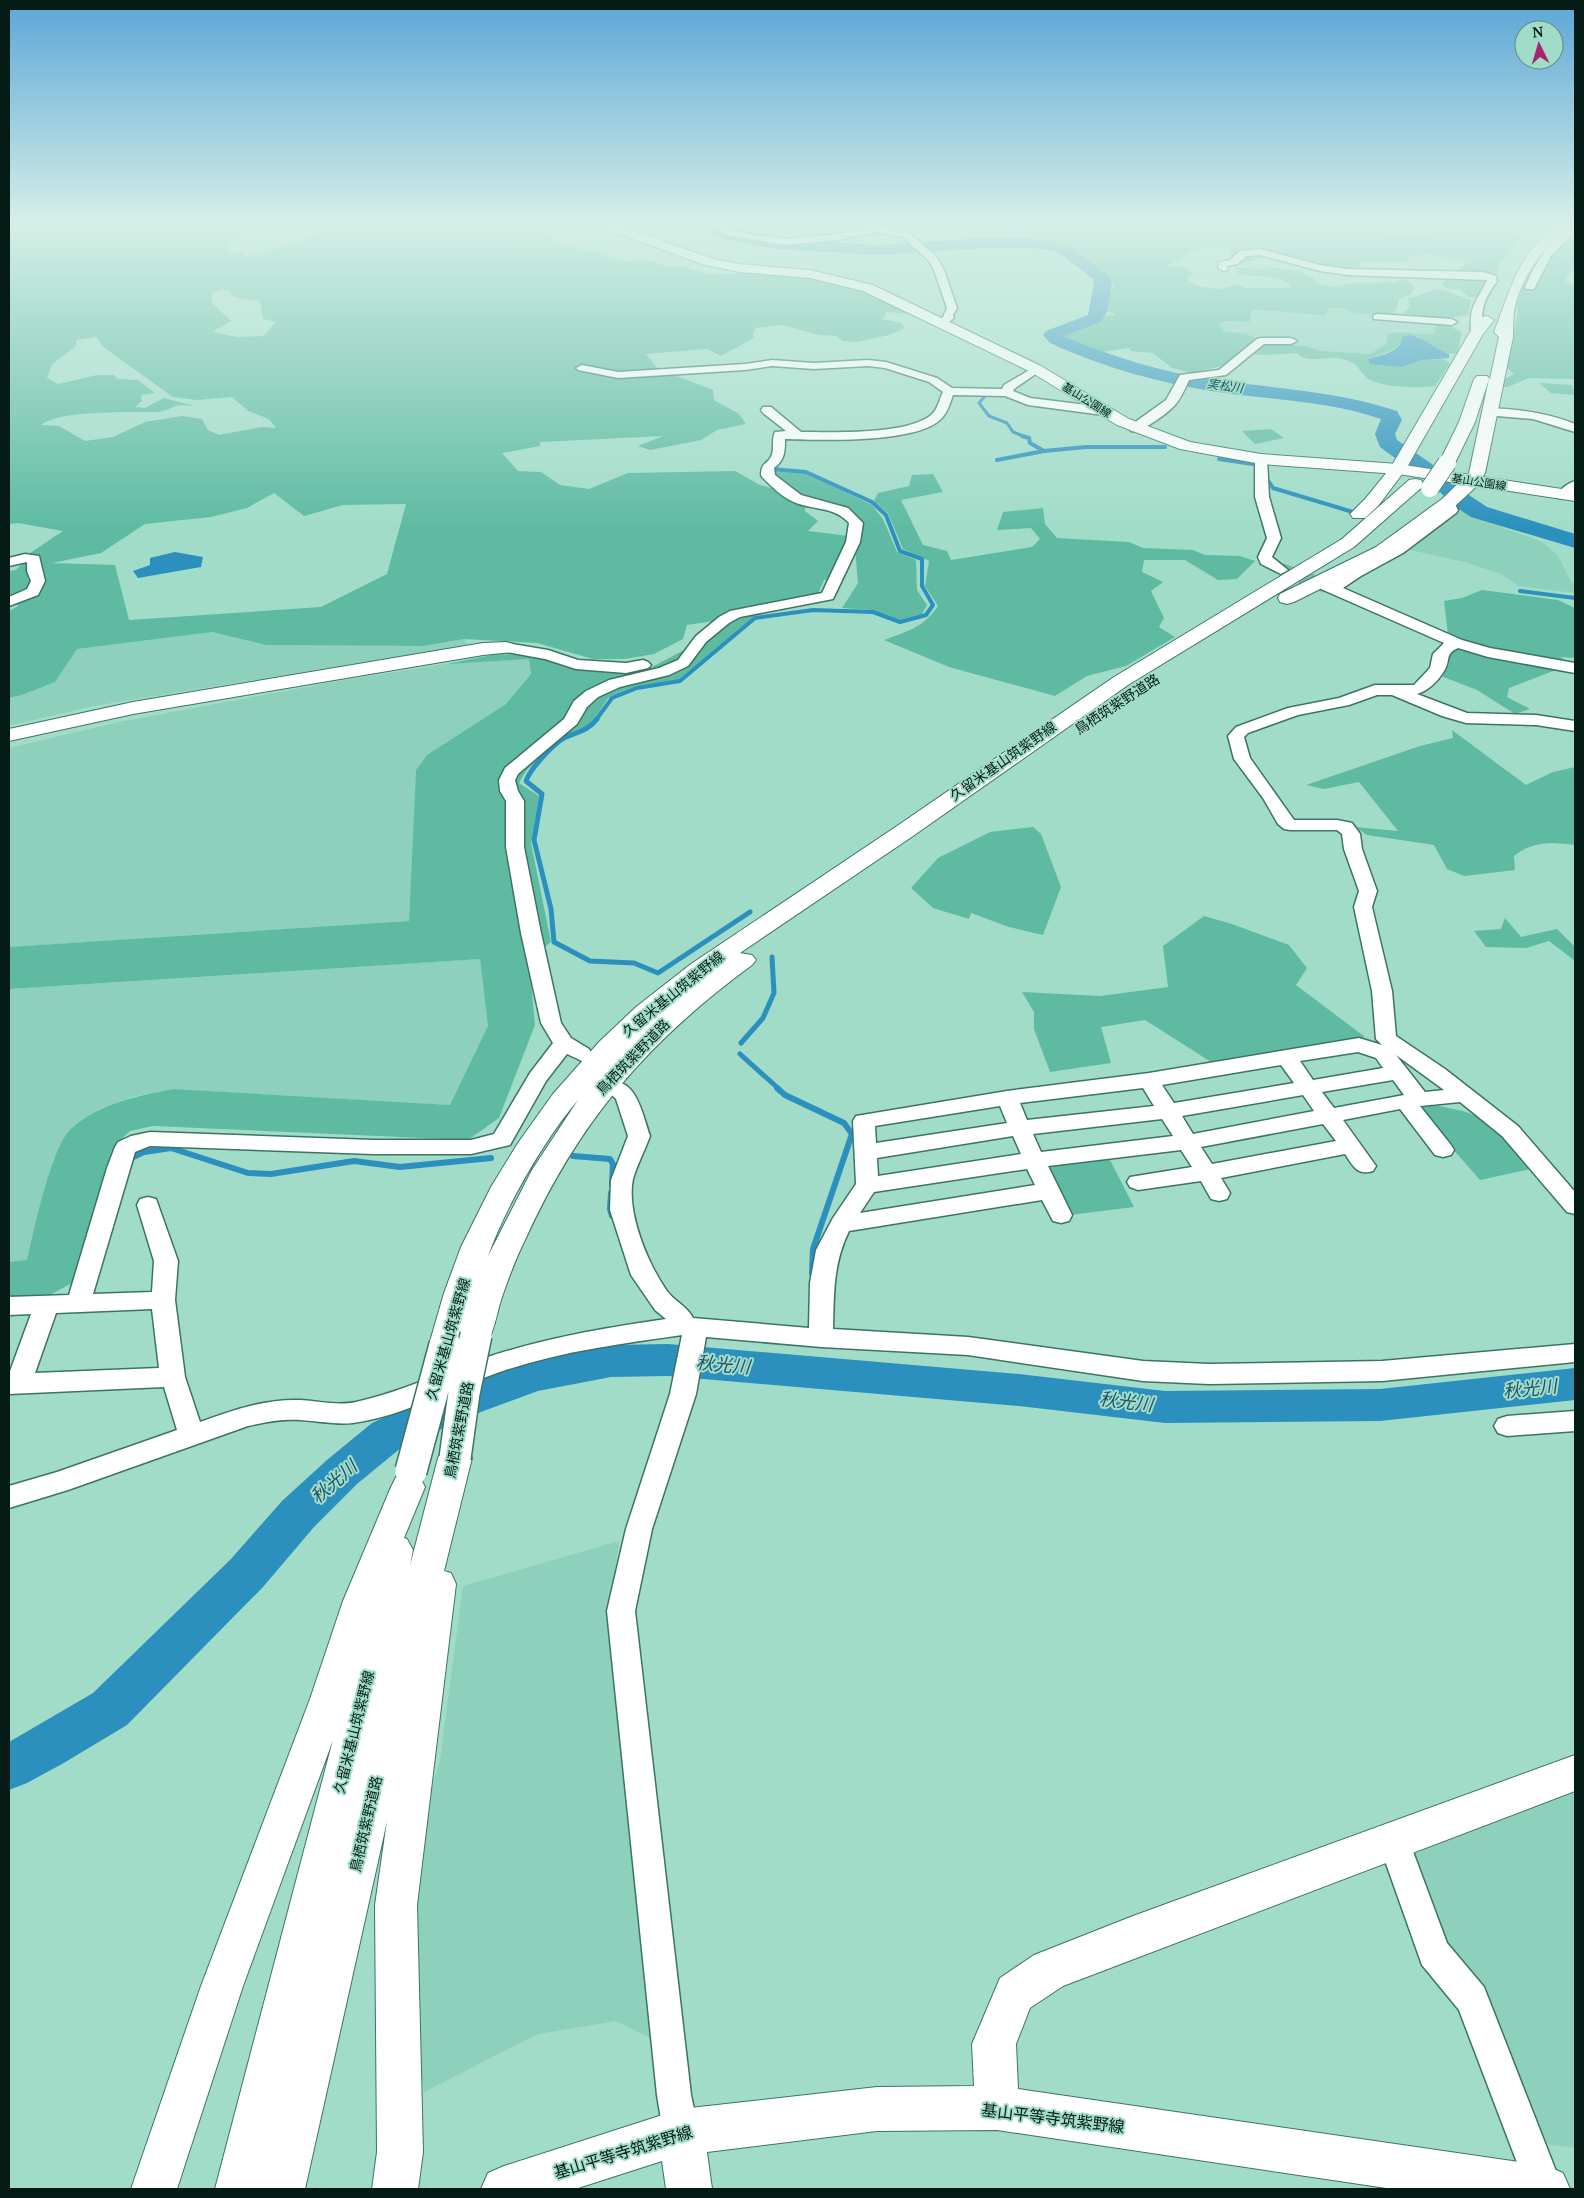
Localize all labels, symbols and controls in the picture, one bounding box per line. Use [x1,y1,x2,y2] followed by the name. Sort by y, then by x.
[1514,20,1564,70] north arrow
[1531,22,1544,41] text: N
[1206,375,1246,397] water label: 実松川
[1060,379,1115,421] street label: 基山公園線
[1451,470,1507,493] street label: 基山公園線
[1070,669,1163,738] street label: 鳥栖筑紫野道路
[946,717,1060,805] street label: 久留米基山筑紫野線
[618,947,728,1041] street label: 久留米基山筑紫野線
[592,1015,674,1098] street label: 鳥栖筑紫野道路
[421,1276,474,1402] street label: 久留米基山筑紫野線
[695,1350,753,1378] water label: 秋光川
[1502,1373,1560,1403] water label: 秋光川
[440,1380,477,1480] street label: 鳥栖筑紫野道路
[1098,1386,1156,1416] water label: 秋光川
[305,1453,363,1508] water label: 秋光川
[329,1668,378,1795] street label: 久留米基山筑紫野線
[345,1774,386,1874] street label: 鳥栖筑紫野道路
[980,2098,1126,2138] street label: 基山平等寺筑紫野線
[551,2120,695,2184] street label: 基山平等寺筑紫野線

